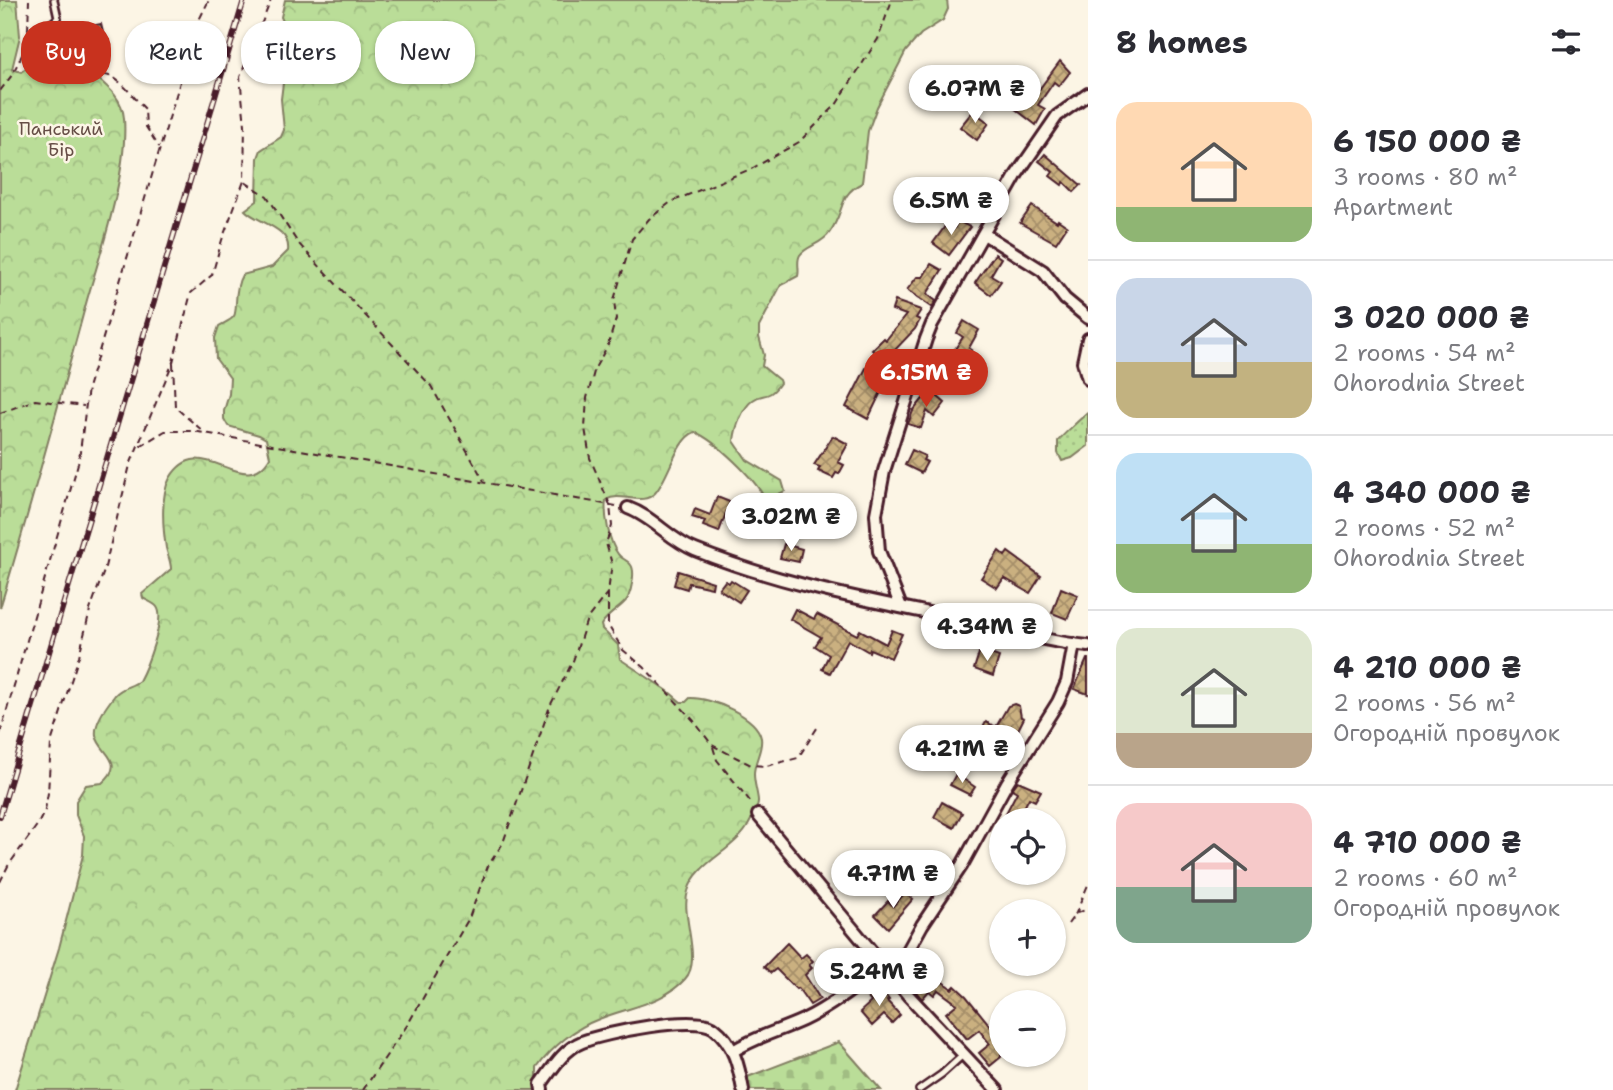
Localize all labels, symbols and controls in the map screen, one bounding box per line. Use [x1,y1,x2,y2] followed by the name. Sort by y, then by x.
[21,21,111,84] chip: Buy
[125,21,227,84] chip: Rent
[241,21,361,84] chip: Filters
[375,21,475,84] chip: New
[1116,22,1248,63] text: 8 homes
[1547,23,1585,61] icon: filters
[910,66,1040,125] pin: 6.07M ₴
[925,73,1025,103] text: 6.07M ₴
[19,117,103,162] park label: Панський Бір
[1333,121,1522,162] text: 6 150 000 ₴
[1172,130,1256,214] icon: home
[1333,162,1518,192] text: 3 rooms · 80 m²
[894,177,1008,237] pin: 6.5M ₴
[909,185,993,215] text: 6.5M ₴
[1333,192,1453,222] text: Apartment
[1333,297,1530,338] text: 3 020 000 ₴
[1172,306,1256,390] icon: home
[1333,338,1516,368] text: 2 rooms · 54 m²
[861,350,991,409] pin: 6.15M ₴
[880,357,972,387] text: 6.15M ₴
[1333,368,1525,398] text: Ohorodnia Street
[1333,472,1531,513] text: 4 340 000 ₴
[1172,481,1256,565] icon: home
[726,494,856,553] pin: 3.02M ₴
[741,501,841,531] text: 3.02M ₴
[1333,513,1515,543] text: 2 rooms · 52 m²
[1333,543,1525,573] text: Ohorodnia Street
[922,604,1052,663] pin: 4.34M ₴
[937,611,1037,641] text: 4.34M ₴
[1333,647,1522,688] text: 4 210 000 ₴
[1172,656,1256,740] icon: home
[1333,688,1516,718] text: 2 rooms · 56 m²
[1333,718,1560,748] text: Огородній провулок
[897,726,1027,785] pin: 4.21M ₴
[915,733,1009,763] text: 4.21M ₴
[989,808,1066,1067] map controls
[989,808,1066,885] button: locate
[1333,822,1522,863] text: 4 710 000 ₴
[1172,831,1256,915] icon: home
[828,850,958,910] pin: 4.71M ₴
[847,858,939,888] text: 4.71M ₴
[1333,863,1518,893] text: 2 rooms · 60 m²
[1333,893,1560,923] text: Огородній провулок
[989,899,1066,976] button: +
[814,948,944,1008] pin: 5.24M ₴
[830,956,928,986] text: 5.24M ₴
[989,990,1066,1067] button: −

